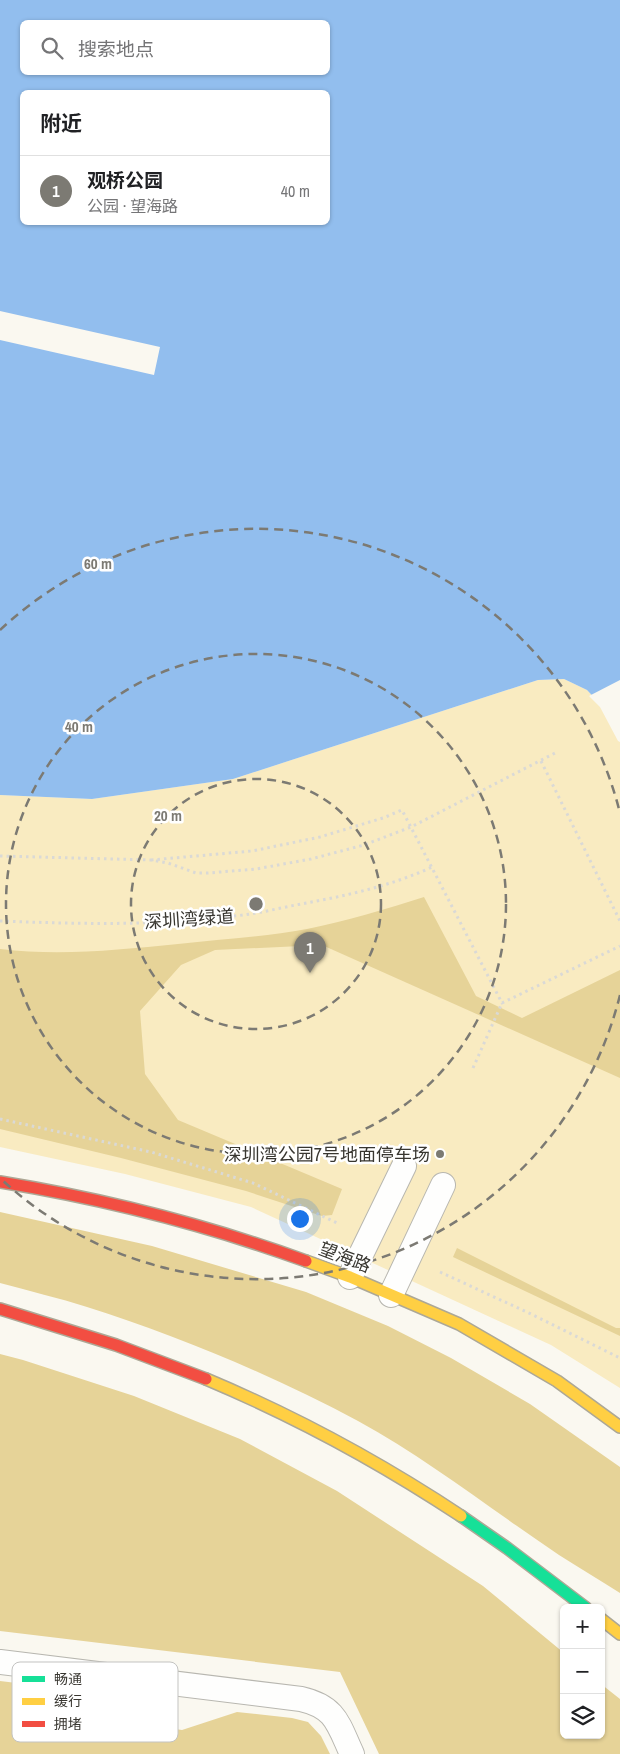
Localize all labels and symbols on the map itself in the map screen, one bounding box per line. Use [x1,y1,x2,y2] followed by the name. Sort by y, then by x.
[84,553,112,574] text: 60 m
[65,716,93,737] text: 40 m
[154,805,182,826] text: 20 m
[247,895,265,913] centre of rings
[143,903,235,935] street label: 深圳湾绿道
[294,932,326,973] pin: 1
[224,1142,430,1167] place label: 深圳湾公园7号地面停车场
[434,1148,446,1160] marker: 深圳湾公园7号地面停车场
[287,1206,313,1232] your location
[315,1236,375,1278] street label: 望海路
[12,1662,178,1742] legend
[54,1670,82,1688] text: 畅通
[54,1692,82,1710] text: 缓行
[54,1715,82,1733] text: 拥堵

